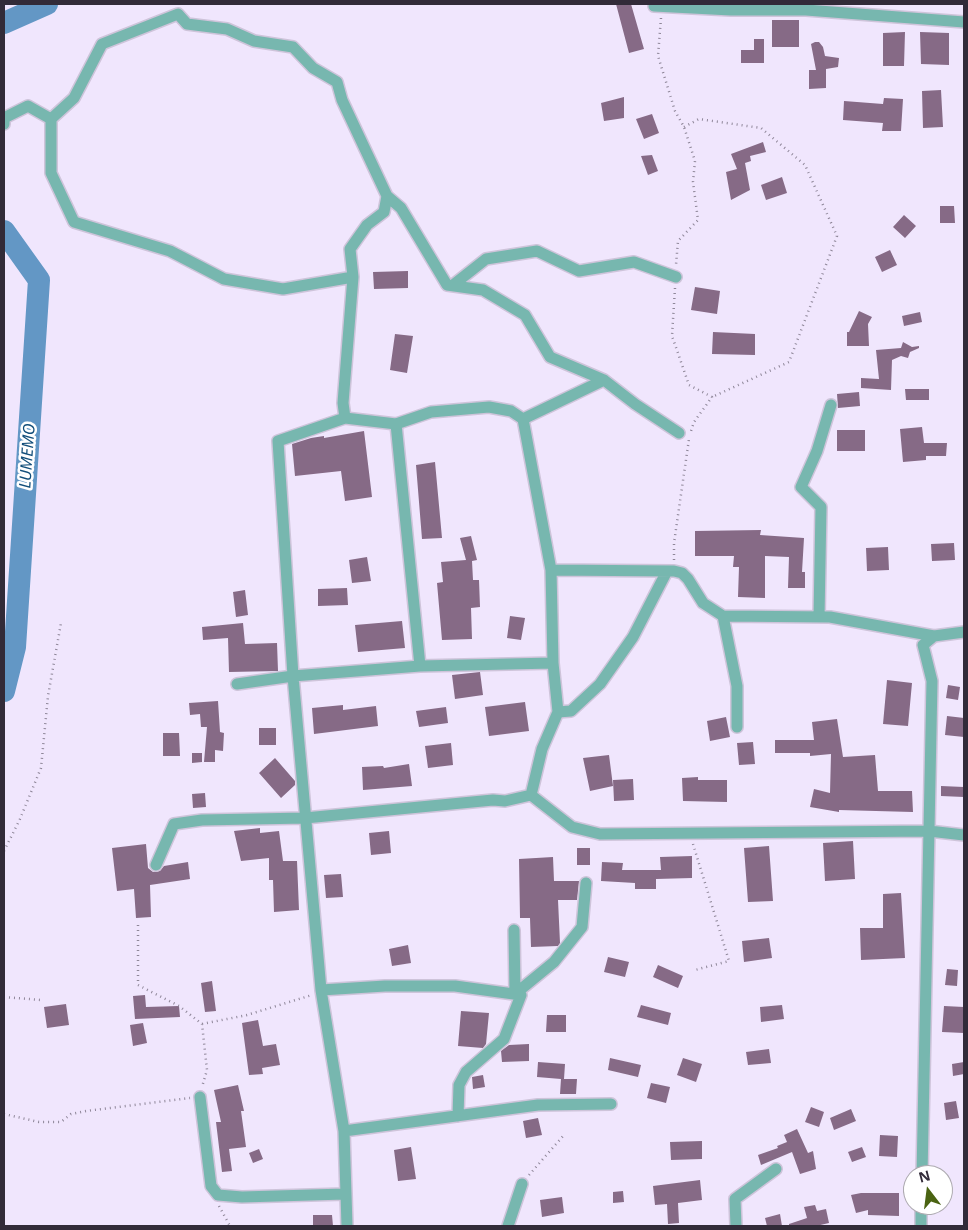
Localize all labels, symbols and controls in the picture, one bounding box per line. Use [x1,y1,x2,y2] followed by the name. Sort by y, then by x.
[16,423,40,489] water label: LUMEMO
[903,1165,953,1215] north arrow
[916,1165,932,1187] text: N

